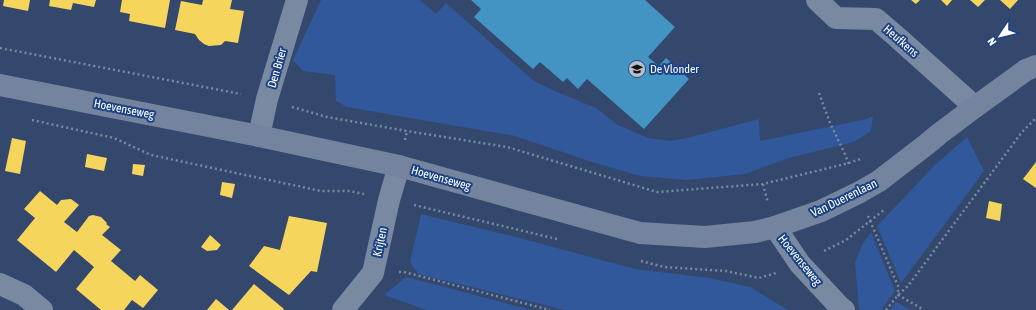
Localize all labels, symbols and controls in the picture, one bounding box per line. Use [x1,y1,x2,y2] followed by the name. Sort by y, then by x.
[980,16,1020,56] north arrow
[881,22,921,60] street label: Heufkens
[985,36,999,48] text: N
[265,46,289,89] street label: Den Brier
[627,59,647,79] school or university icon: De Vlonder
[650,62,699,76] place label: De Vlonder
[93,96,156,122] street label: Hoevenseweg
[410,163,473,193] street label: Hoevenseweg
[809,176,879,220] street label: Van Duerenlaan
[370,226,390,258] street label: Krijten
[775,232,825,289] street label: Hoevenseweg

